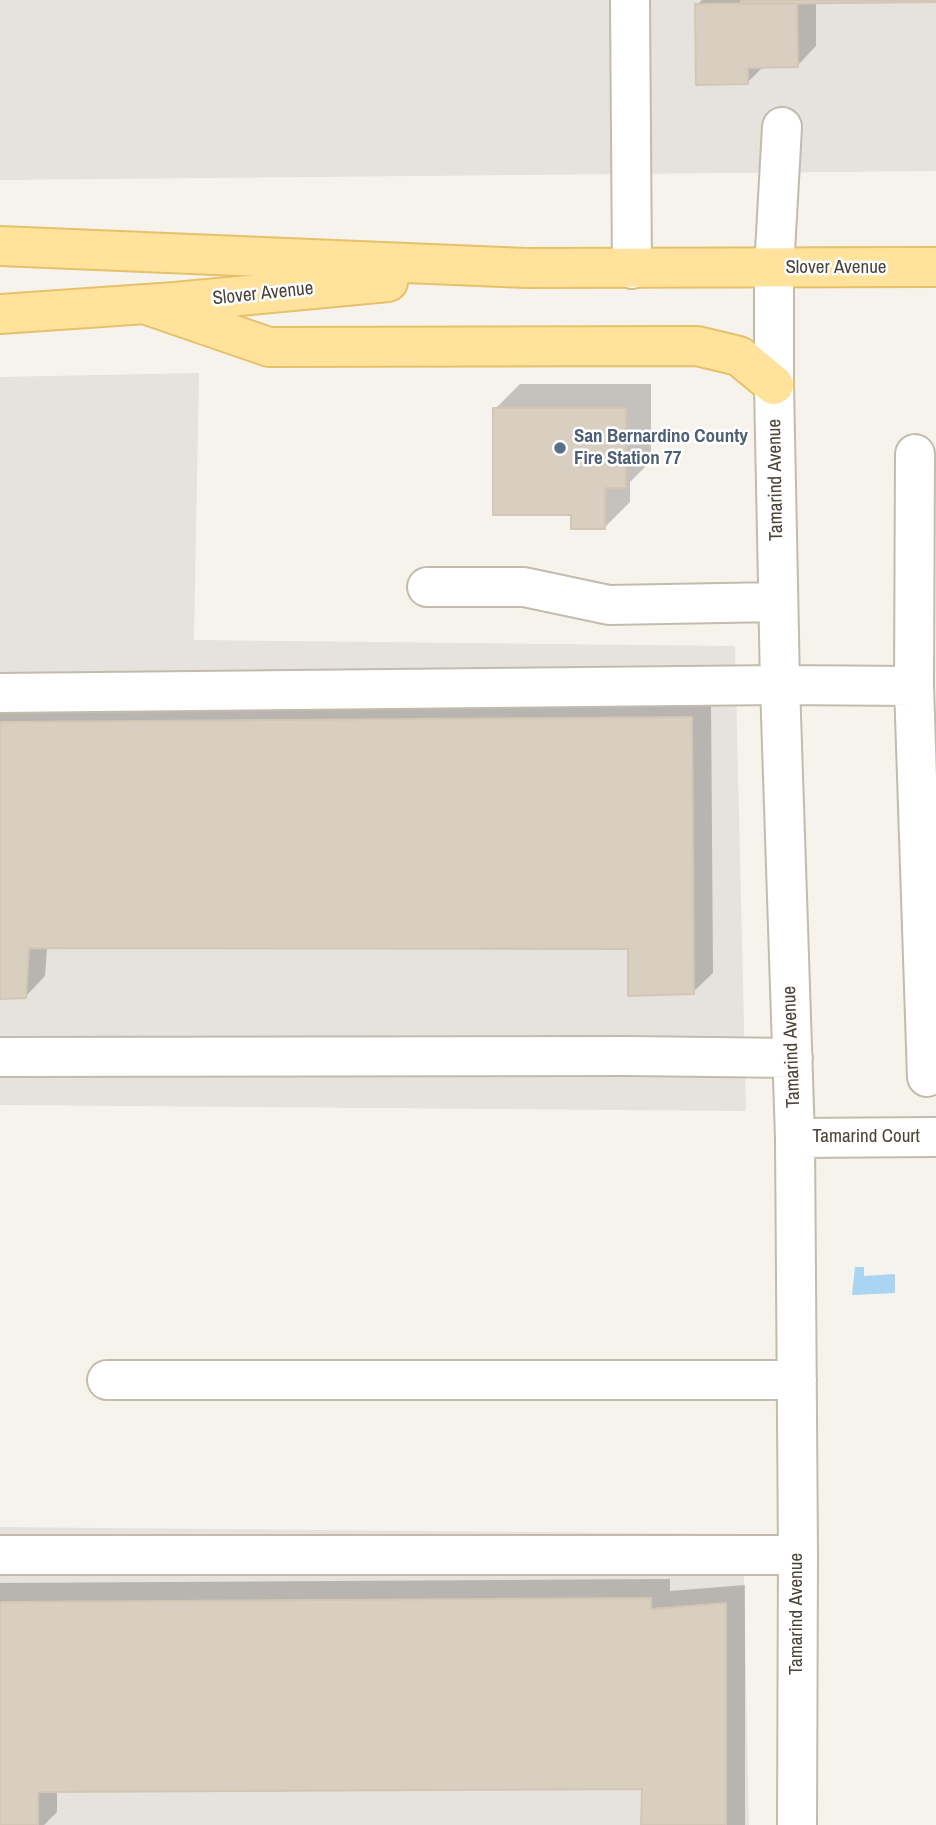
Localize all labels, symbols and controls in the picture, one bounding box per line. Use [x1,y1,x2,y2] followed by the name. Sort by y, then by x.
[785,257,887,279] street label: Slover Avenue
[212,277,314,311] street label: Slover Avenue
[764,419,788,541] street label: Tamarind Avenue
[574,426,748,470] place label: San Bernardino County Fire Station 77
[552,440,568,456] marker: San Bernardino County Fire Station 77
[778,986,806,1108] street label: Tamarind Avenue
[812,1126,920,1148] street label: Tamarind Court
[786,1553,808,1675] street label: Tamarind Avenue

